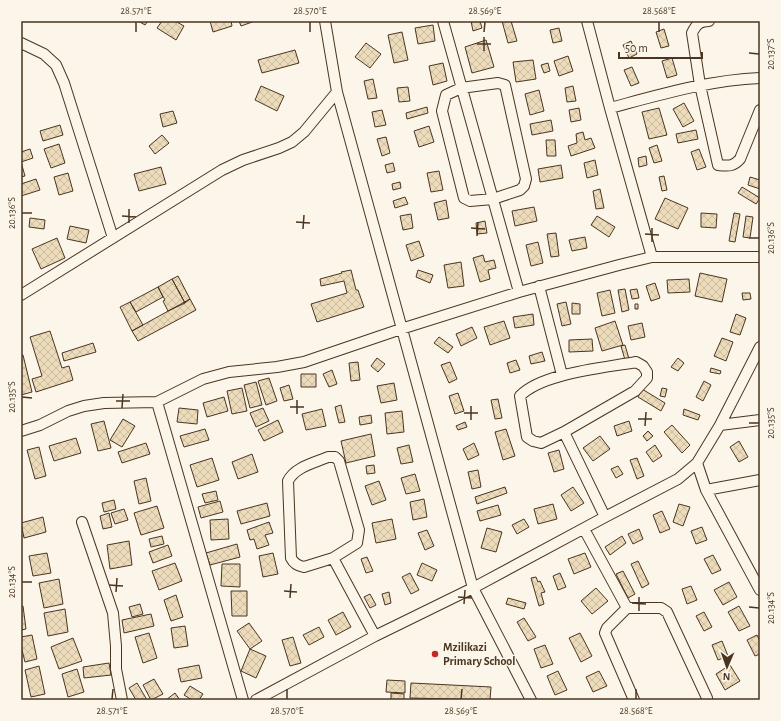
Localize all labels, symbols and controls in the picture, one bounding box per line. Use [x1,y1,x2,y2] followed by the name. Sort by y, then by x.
[120,6,152,16] text: 28.571°E
[294,6,327,16] text: 28.570°E
[469,6,502,16] text: 28.569°E
[643,6,676,16] text: 28.568°E
[619,34,702,60] scale bar
[766,38,776,70] text: 20.137°S
[625,42,648,54] text: 50 m
[7,197,17,229] text: 20.136°S
[766,222,776,254] text: 20.136°S
[7,381,17,413] text: 20.135°S
[766,407,776,439] text: 20.135°S
[7,566,17,598] text: 20.134°S
[766,592,776,624] text: 20.134°S
[443,641,515,668] place label: Mzilikazi Primary School
[707,647,747,687] north arrow
[430,649,440,659] marker: Mzilikazi Primary School
[723,671,731,682] text: N
[96,706,128,716] text: 28.571°E
[271,706,304,716] text: 28.570°E
[445,706,478,716] text: 28.569°E
[620,706,653,716] text: 28.568°E

